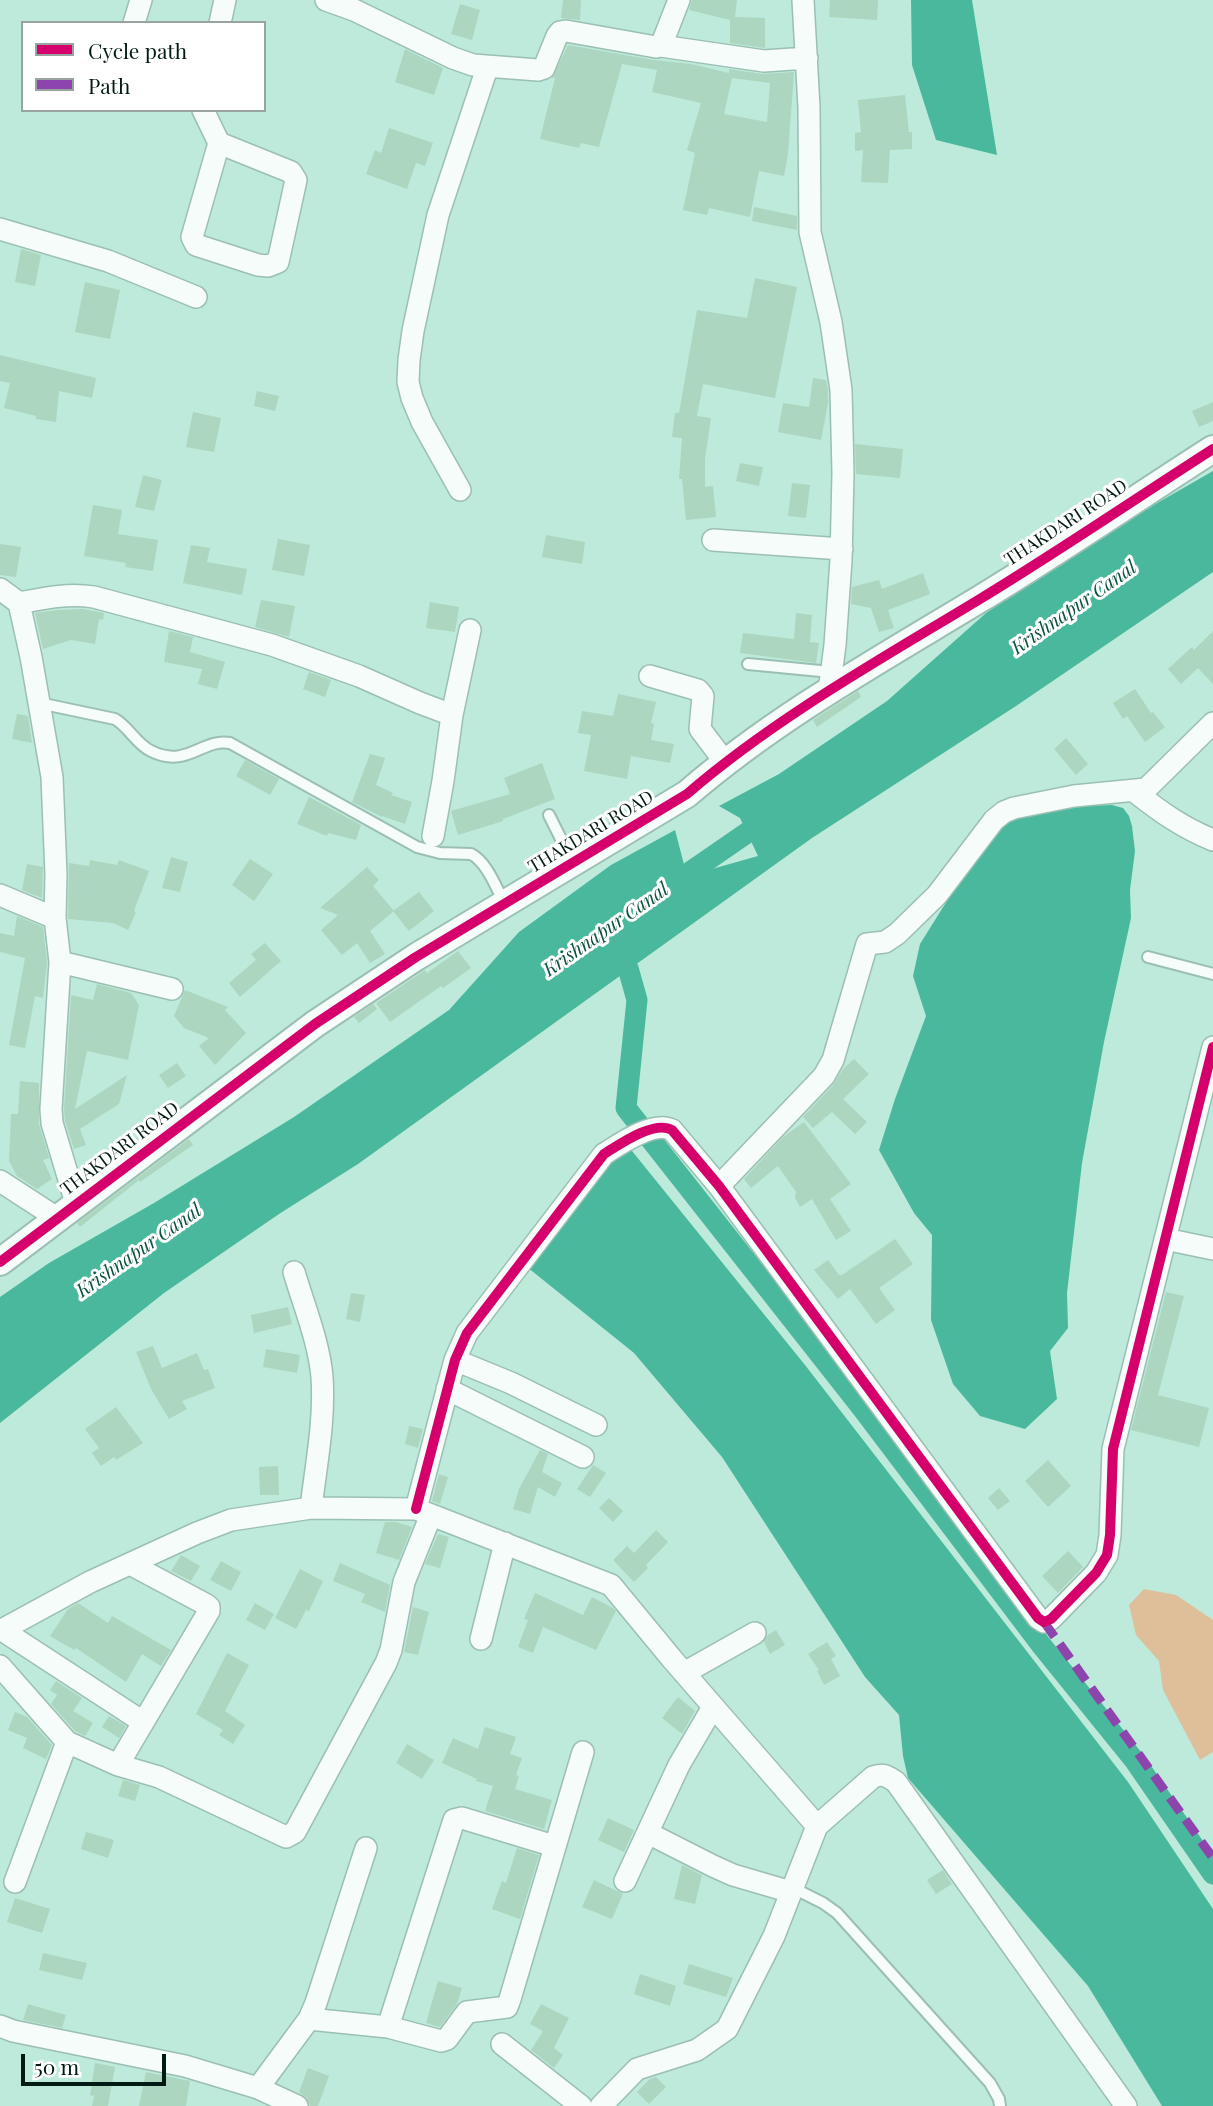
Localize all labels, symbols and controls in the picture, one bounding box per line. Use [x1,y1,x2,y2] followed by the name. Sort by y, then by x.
[21,21,266,112] legend
[88,36,187,64] text: Cycle path
[88,71,130,99] text: Path
[1001,475,1131,571] street label: THAKDARI ROAD
[1007,556,1141,660] water label: Krishnapur Canal
[525,786,657,878] street label: THAKDARI ROAD
[539,878,673,982] water label: Krishnapur Canal
[57,1098,183,1200] street label: THAKDARI ROAD
[72,1199,206,1303] water label: Krishnapur Canal
[24,2039,170,2084] scale bar
[34,2052,79,2080] text: 50 m

